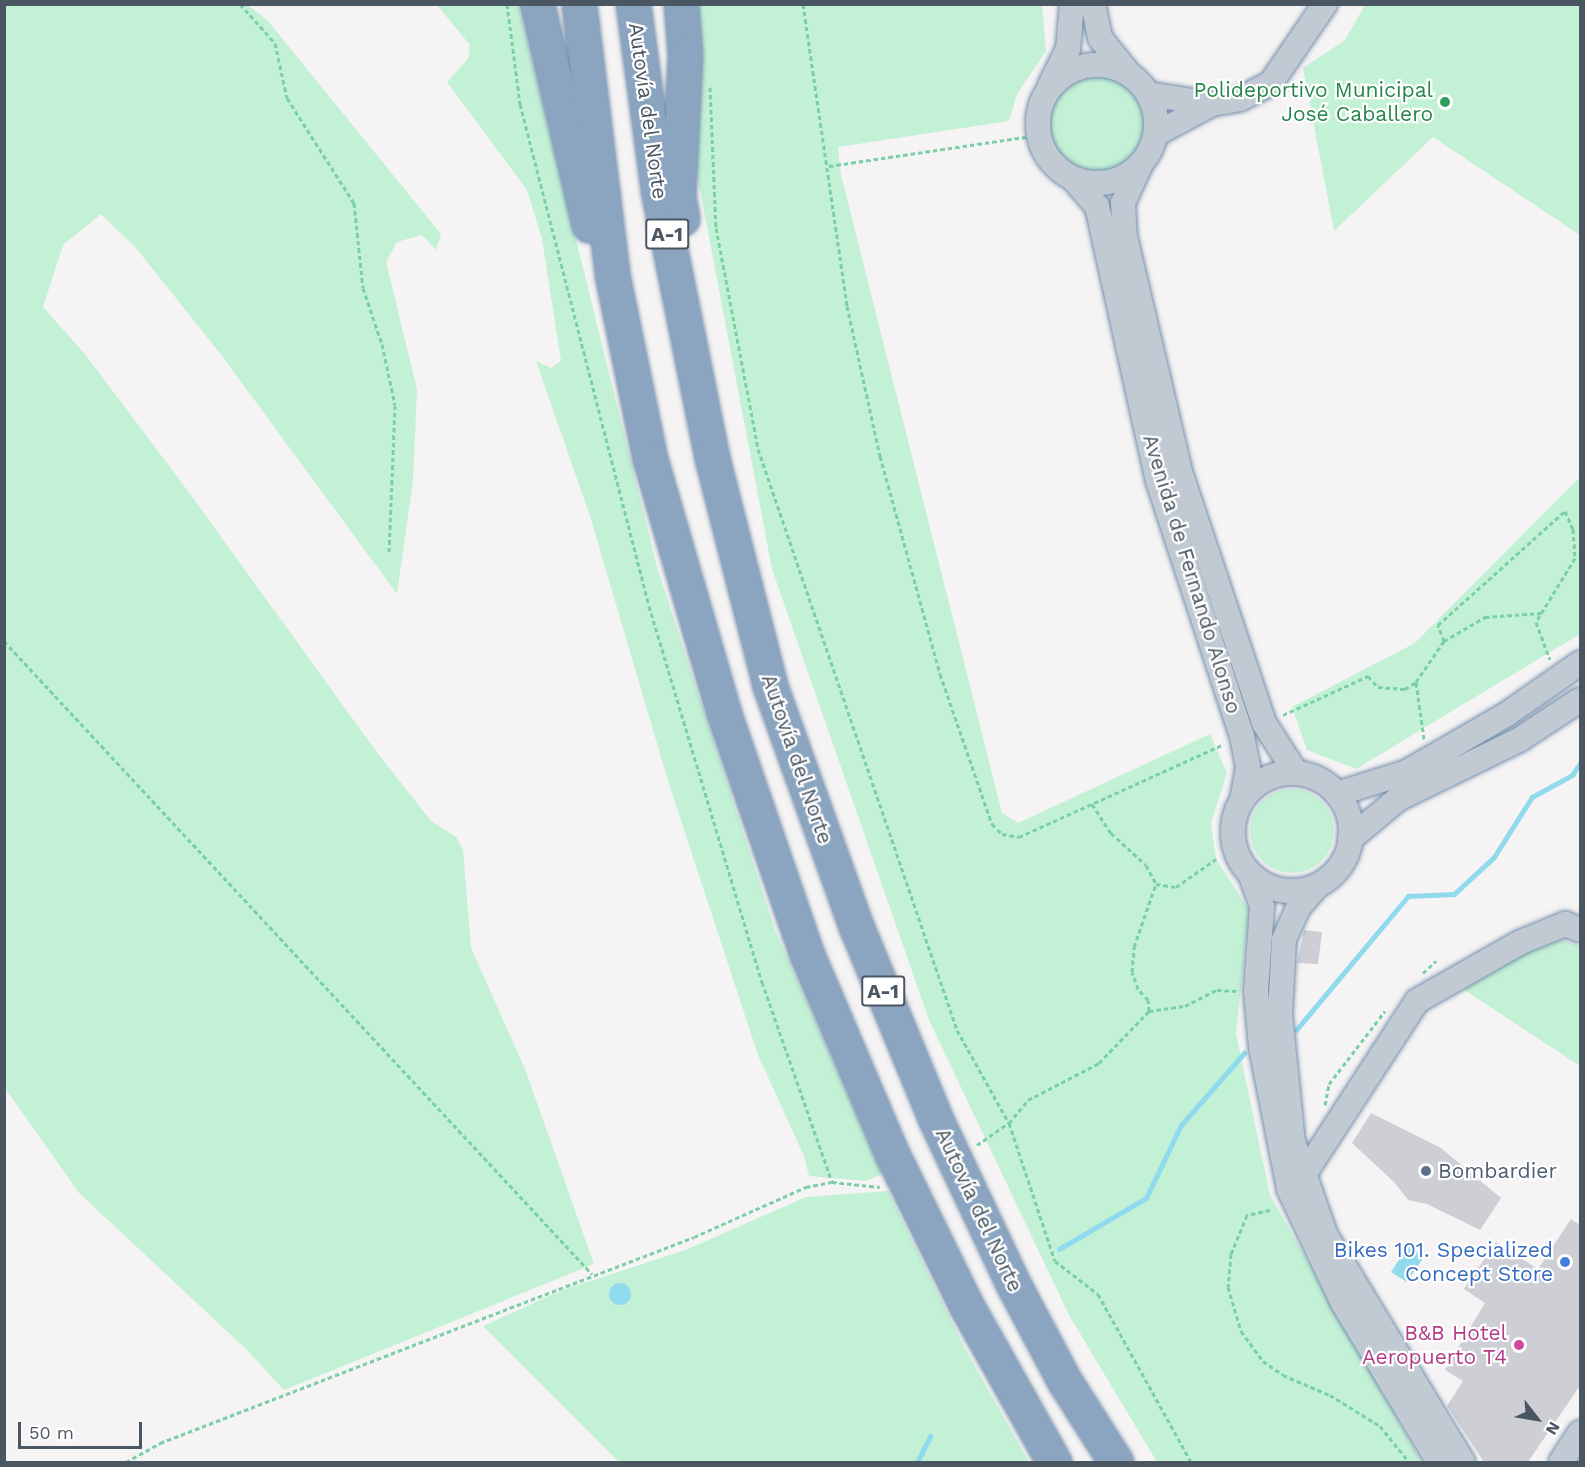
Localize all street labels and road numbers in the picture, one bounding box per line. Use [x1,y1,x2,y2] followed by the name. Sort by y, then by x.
[623,21,673,201] street label: Autovía del Norte
[644,217,690,251] road number: A-1
[1137,431,1247,717] street label: Avenida de Fernando Alonso
[756,670,838,848] street label: Autovía del Norte
[860,974,906,1008] road number: A-1
[930,1123,1028,1297] street label: Autovía del Norte

